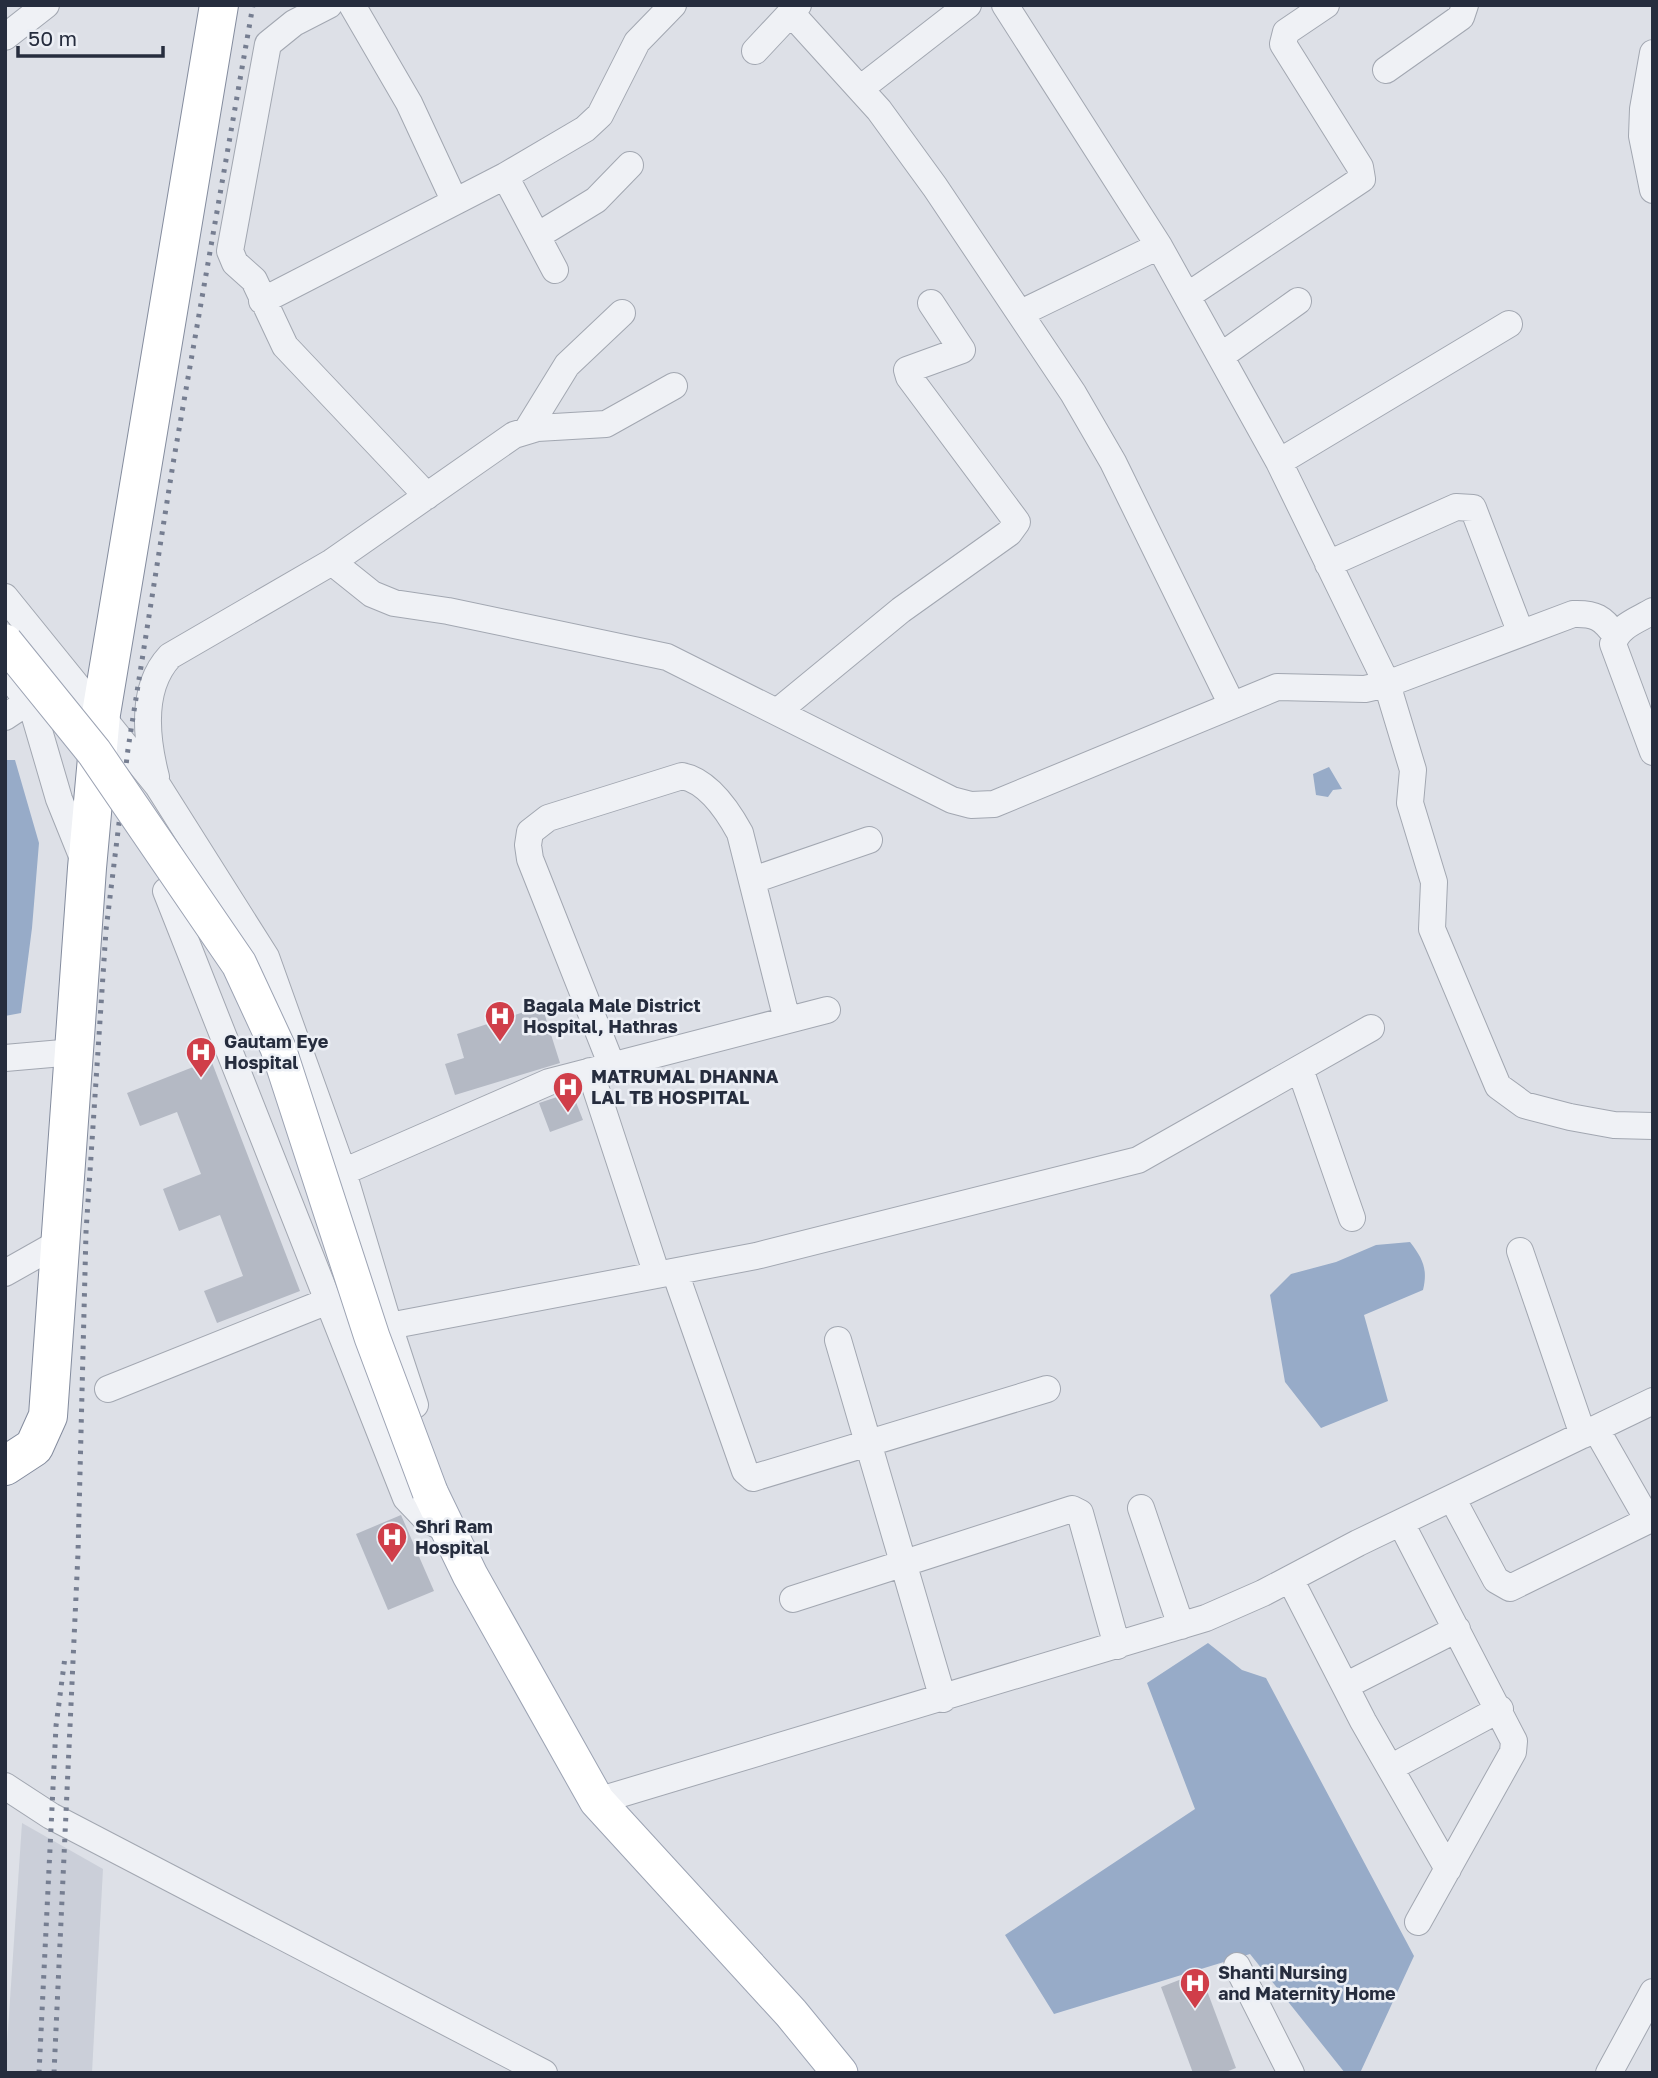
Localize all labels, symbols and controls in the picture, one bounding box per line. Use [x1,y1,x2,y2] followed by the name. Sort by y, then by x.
[18,14,163,58] scale bar
[28,25,77,51] text: 50 m
[523,994,701,1037] place label: Bagala Male District Hospital, Hathras
[483,999,517,1043] hospital icon: Bagala Male District Hospital, Hathras
[224,1030,329,1073] place label: Gautam Eye Hospital
[184,1035,218,1079] hospital icon: Gautam Eye Hospital
[591,1065,779,1108] place label: MATRUMAL DHANNA LAL TB HOSPITAL
[551,1070,585,1114] hospital icon: MATRUMAL DHANNA LAL TB HOSPITAL
[415,1515,493,1558] place label: Shri Ram Hospital
[375,1520,409,1564] hospital icon: Shri Ram Hospital
[1218,1961,1396,2004] place label: Shanti Nursing and Maternity Home
[1178,1966,1212,2010] hospital icon: Shanti Nursing and Maternity Home

